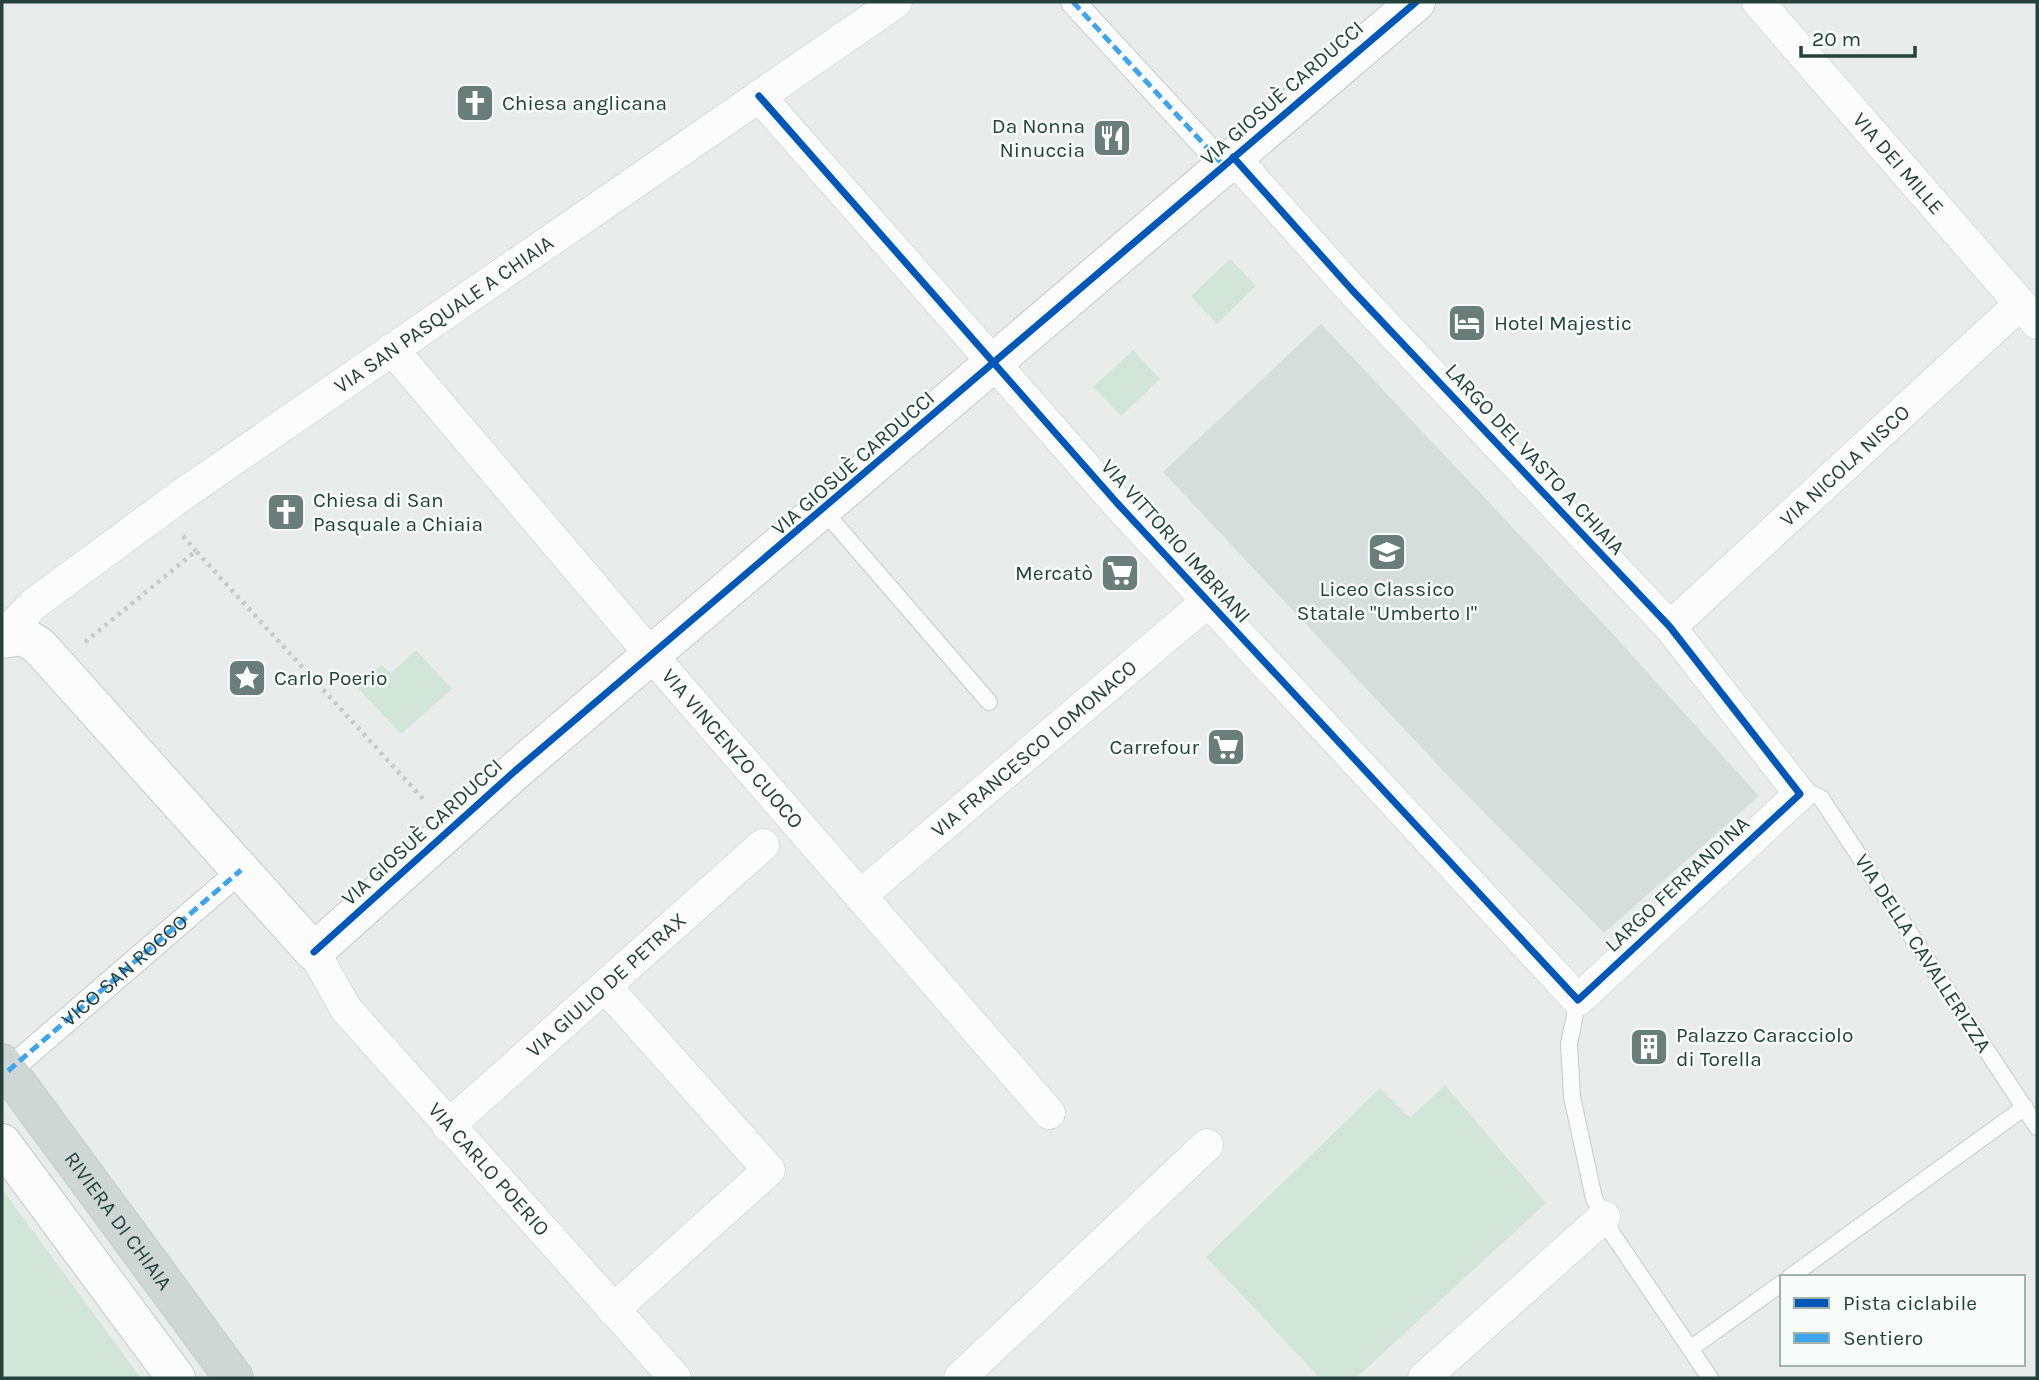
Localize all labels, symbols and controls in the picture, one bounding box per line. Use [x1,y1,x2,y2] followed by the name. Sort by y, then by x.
[1801,14,1915,58] scale bar
[1196,16,1368,170] street label: VIA GIOSUÈ CARDUCCI
[1812,27,1861,51] text: 20 m
[454,82,496,124] church icon: Chiesa anglicana
[502,91,667,115] place label: Chiesa anglicana
[1848,108,1949,219] street label: VIA DEI MILLE
[992,114,1085,162] place label: Da Nonna Ninuccia
[1091,117,1133,159] restaurant icon: Da Nonna Ninuccia
[330,230,558,398] street label: VIA SAN PASQUALE A CHIAIA
[1446,302,1488,344] hotel icon: Hotel Majestic
[1494,311,1632,335] place label: Hotel Majestic
[1440,359,1630,559] street label: LARGO DEL VASTO A CHIAIA
[767,386,939,540] street label: VIA GIOSUÈ CARDUCCI
[1775,400,1915,531] street label: VIA NICOLA NISCO
[1096,454,1256,628] street label: VIA VITTORIO IMBRIANI
[313,488,483,536] place label: Chiesa di San Pasquale a Chiaia
[265,491,307,533] church icon: Chiesa di San Pasquale a Chiaia
[1366,531,1408,573] school or university icon: Liceo Classico Statale "Umberto I"
[1099,552,1141,594] supermarket icon: Mercatò
[1015,561,1093,585] place label: Mercatò
[1297,577,1477,625] place label: Liceo Classico Statale "Umberto I"
[926,655,1142,842] street label: VIA FRANCESCO LOMONACO
[226,657,268,699] place icon: Carlo Poerio
[657,664,808,833] street label: VIA VINCENZO CUOCO
[274,666,388,690] place label: Carlo Poerio
[1205,726,1247,768] supermarket icon: Carrefour
[1110,735,1199,759] place label: Carrefour
[337,754,507,910] street label: VIA GIOSUÈ CARDUCCI
[1600,811,1754,957] street label: LARGO FERRANDINA
[1850,849,1996,1057] street label: VIA DELLA CAVALLERIZZA
[522,908,691,1062] street label: VIA GIULIO DE PETRAX
[57,909,193,1031] street label: VICO SAN ROCCO
[1676,1023,1853,1071] place label: Palazzo Caracciolo di Torella
[1628,1026,1670,1068] building icon: Palazzo Caracciolo di Torella
[423,1098,554,1241] street label: VIA CARLO POERIO
[59,1147,177,1295] street label: RIVIERA DI CHIAIA
[1780,1275,2025,1366] legend
[1843,1291,1977,1315] text: Pista ciclabile
[1843,1326,1923,1350] text: Sentiero

